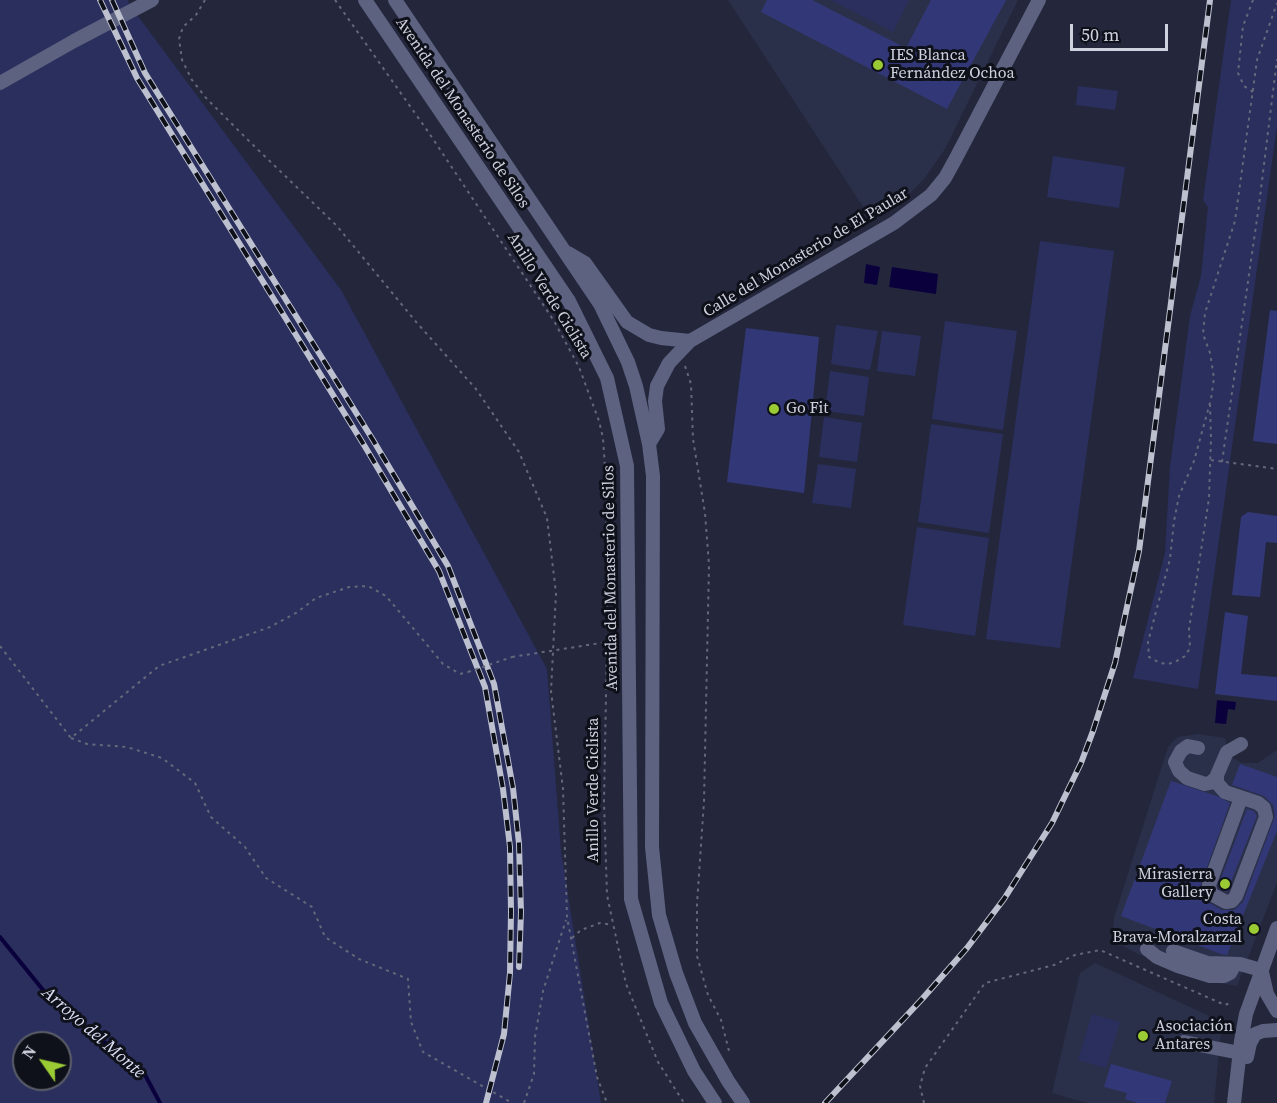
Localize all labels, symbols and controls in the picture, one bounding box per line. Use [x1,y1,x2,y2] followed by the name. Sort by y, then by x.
[1073,12,1170,50] scale bar
[391,14,533,212] street label: Avenida del Monasterio de Silos
[1081,22,1119,47] text: 50 m
[890,46,1015,84] place label: IES Blanca Fernández Ochoa
[871,58,885,72] marker: IES Blanca Fernández Ochoa
[700,184,912,322] street label: Calle del Monasterio de El Paular
[502,230,596,362] street label: Anillo Verde Ciclista
[786,399,828,419] place label: Go Fit
[767,402,781,416] marker: Go Fit
[599,465,623,691] street label: Avenida del Monasterio de Silos
[584,718,604,862] street label: Anillo Verde Ciclista
[1138,865,1213,903] place label: Mirasierra Gallery
[1218,877,1232,891] marker: Mirasierra Gallery
[1112,910,1242,948] place label: Costa Brava-Moralzarzal
[1247,922,1261,936] marker: Costa Brava-Moralzarzal
[37,982,149,1084] water label: Arroyo del Monte
[1155,1017,1233,1055] place label: Asociación Antares
[1136,1029,1150,1043] marker: Asociación Antares
[12,1031,72,1091] north arrow
[16,1041,41,1063] text: N

